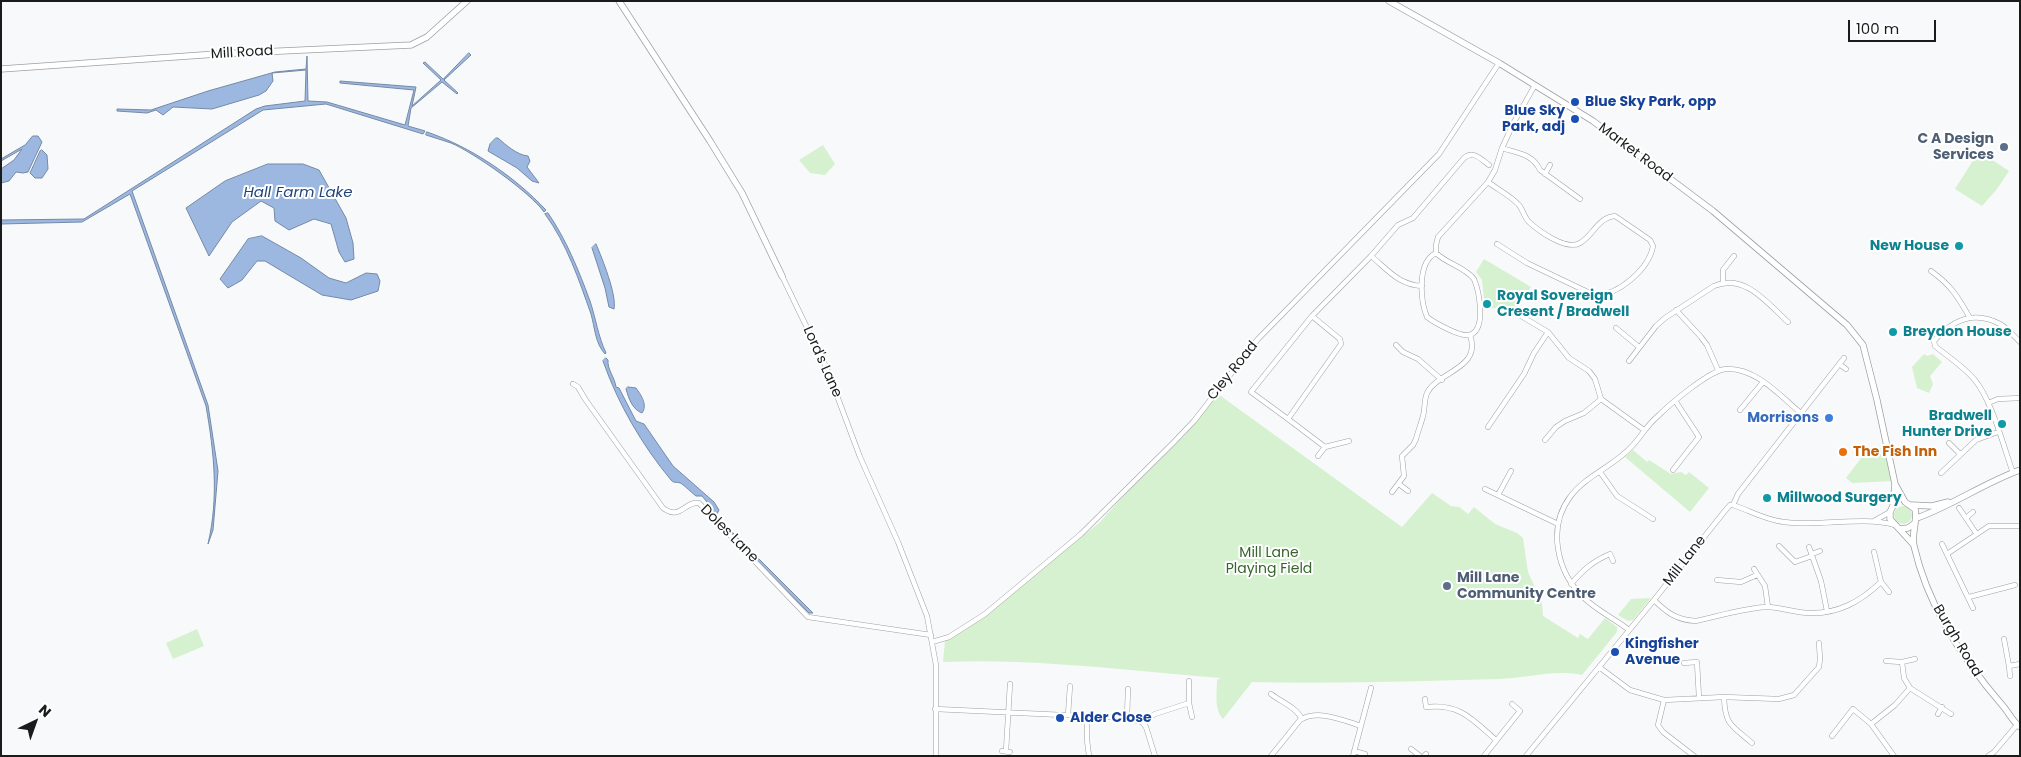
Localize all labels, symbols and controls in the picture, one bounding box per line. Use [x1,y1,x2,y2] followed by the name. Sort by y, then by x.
[1851,10,1938,42] scale bar
[1856,18,1899,39] text: 100 m
[210,43,274,63] street label: Mill Road
[1585,94,1716,110] place label: Blue Sky Park, opp
[1569,96,1581,108] marker: Blue Sky Park, opp
[1502,103,1565,136] place label: Blue Sky Park, adj
[1569,113,1581,125] marker: Blue Sky Park, adj
[1595,120,1675,186] street label: Market Road
[1917,131,1994,164] place label: C A Design Services
[1998,141,2010,153] marker: C A Design Services
[243,184,353,202] water label: Hall Farm Lake
[1870,238,1949,254] place label: New House
[1953,240,1965,252] marker: New House
[1497,288,1629,321] place label: Royal Sovereign Cresent / Bradwell
[1481,298,1493,310] marker: Royal Sovereign Cresent / Bradwell
[799,324,845,400] street label: Lord's Lane
[1903,324,2012,340] place label: Breydon House
[1887,326,1899,338] marker: Breydon House
[1204,338,1262,404] street label: Cley Road
[1902,408,1992,441] place label: Bradwell Hunter Drive
[1747,410,1819,426] place label: Morrisons
[1823,412,1835,424] marker: Morrisons
[1996,418,2008,430] marker: Bradwell Hunter Drive
[1853,444,1937,460] place label: The Fish Inn
[1837,446,1849,458] marker: The Fish Inn
[1777,490,1902,506] place label: Millwood Surgery
[1761,492,1773,504] marker: Millwood Surgery
[696,501,762,567] street label: Doles Lane
[1660,532,1710,590] street label: Mill Lane
[1226,545,1312,578] park label: Mill Lane Playing Field
[1457,570,1596,602] place label: Mill Lane Community Centre
[1441,580,1453,592] marker: Mill Lane Community Centre
[1929,602,1985,680] street label: Burgh Road
[1625,636,1699,669] place label: Kingfisher Avenue
[1609,646,1621,658] marker: Kingfisher Avenue
[10,697,60,747] north arrow
[34,700,56,722] text: N
[1070,710,1152,726] place label: Alder Close
[1054,712,1066,724] marker: Alder Close

